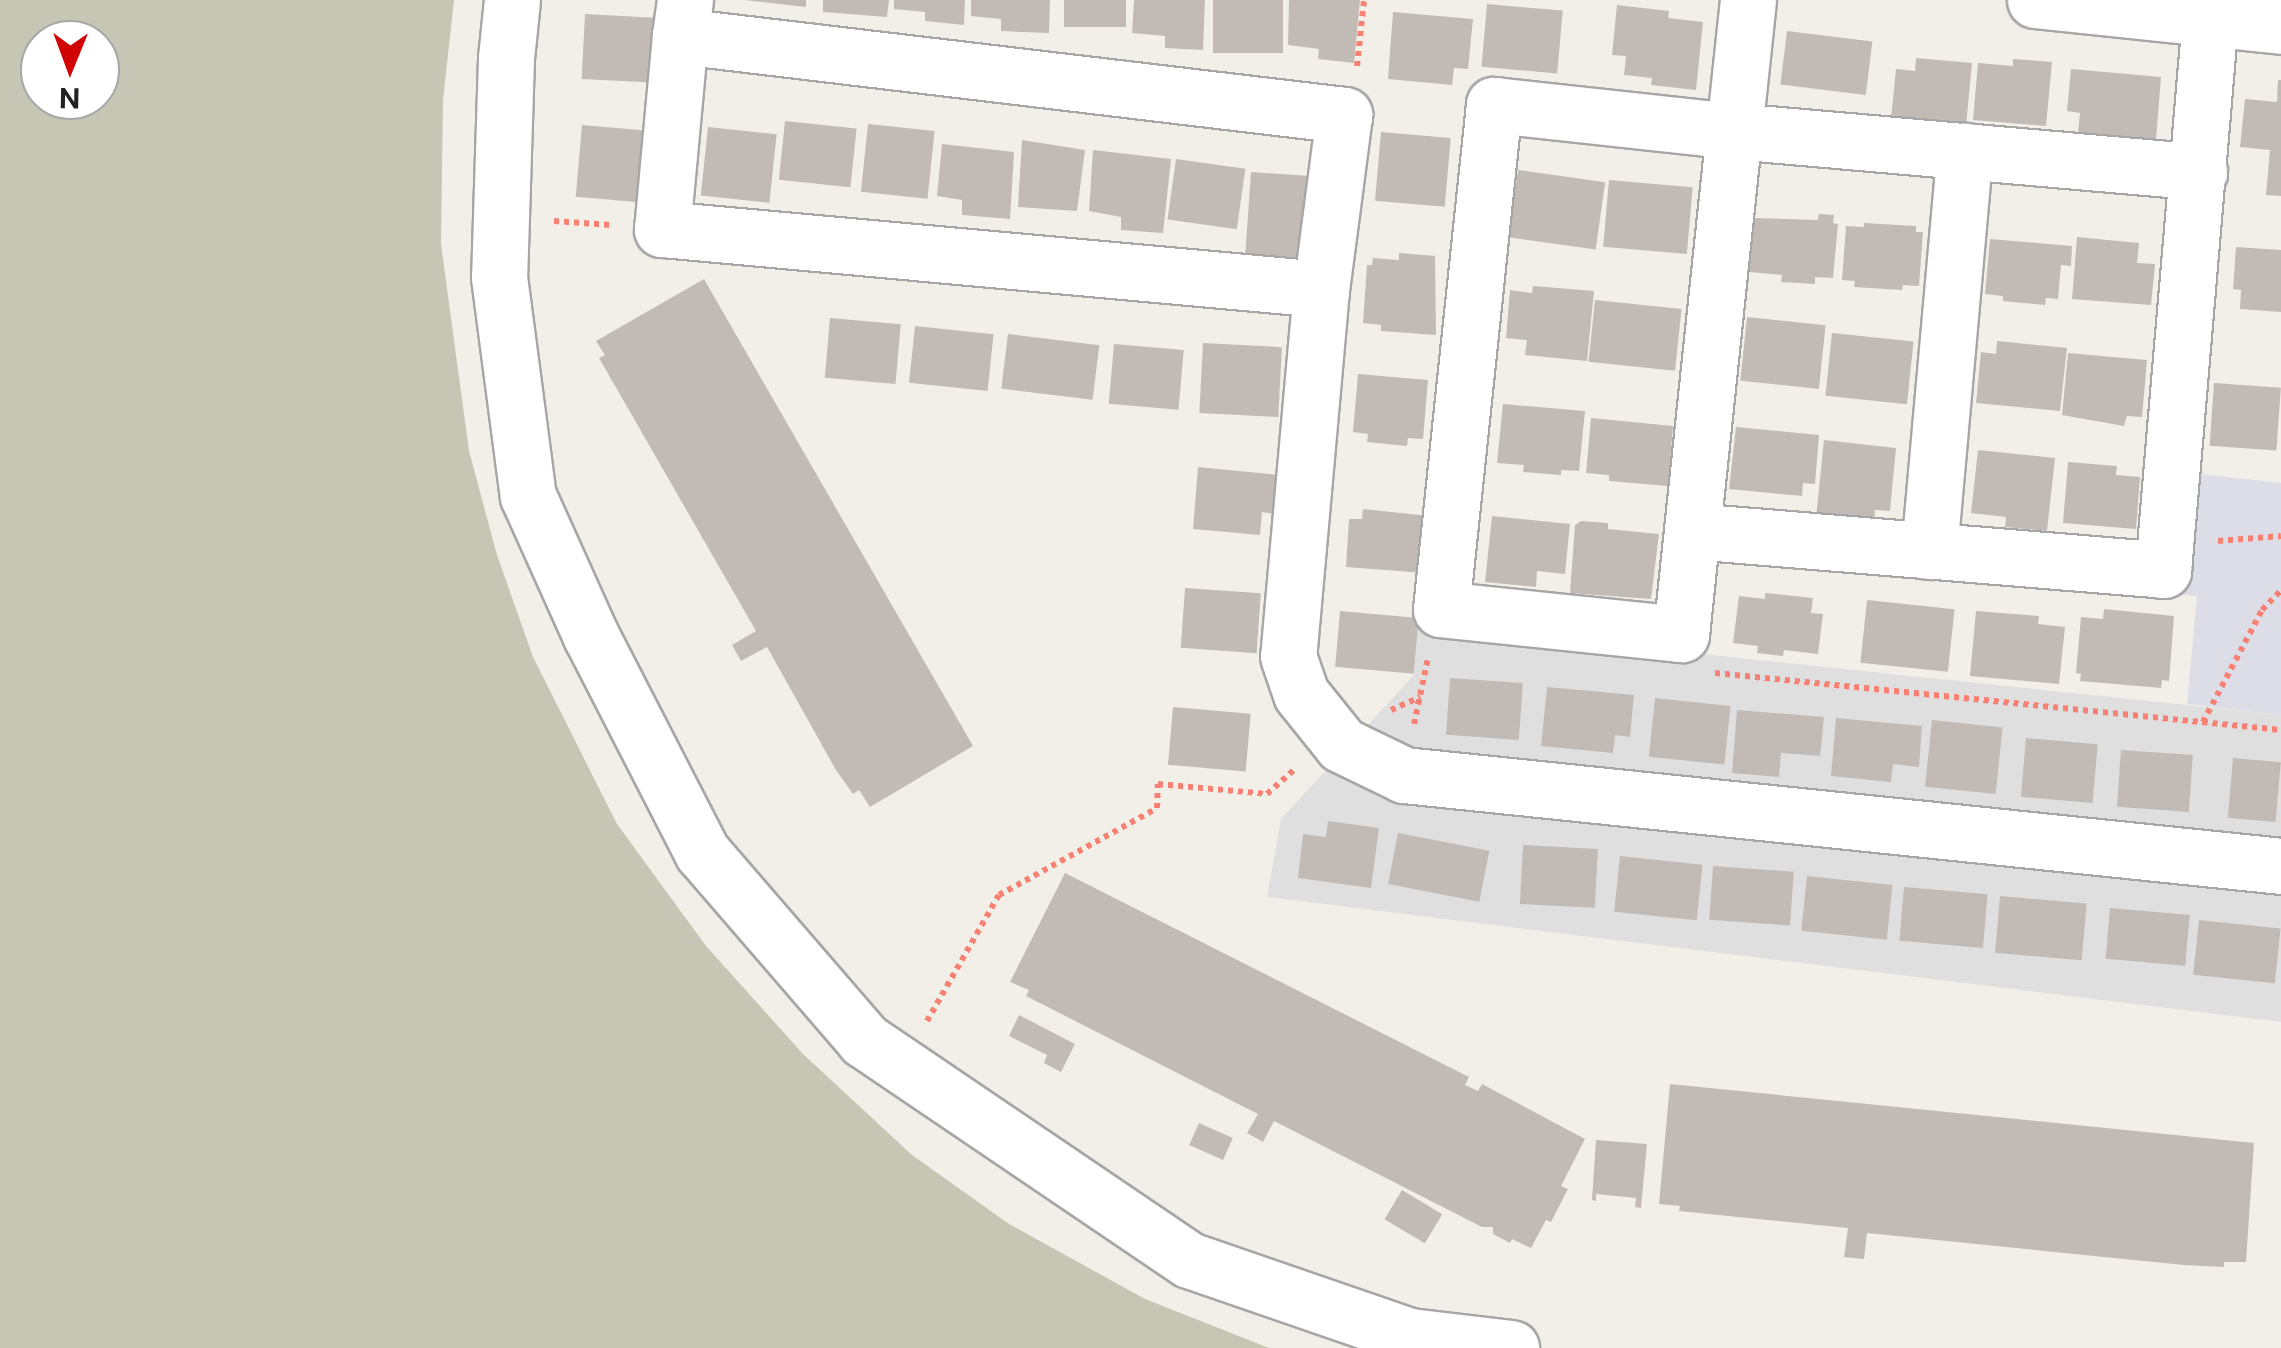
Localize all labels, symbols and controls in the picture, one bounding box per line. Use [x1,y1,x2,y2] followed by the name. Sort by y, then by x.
[20,20,120,120] north arrow
[58,82,81,115] text: N

